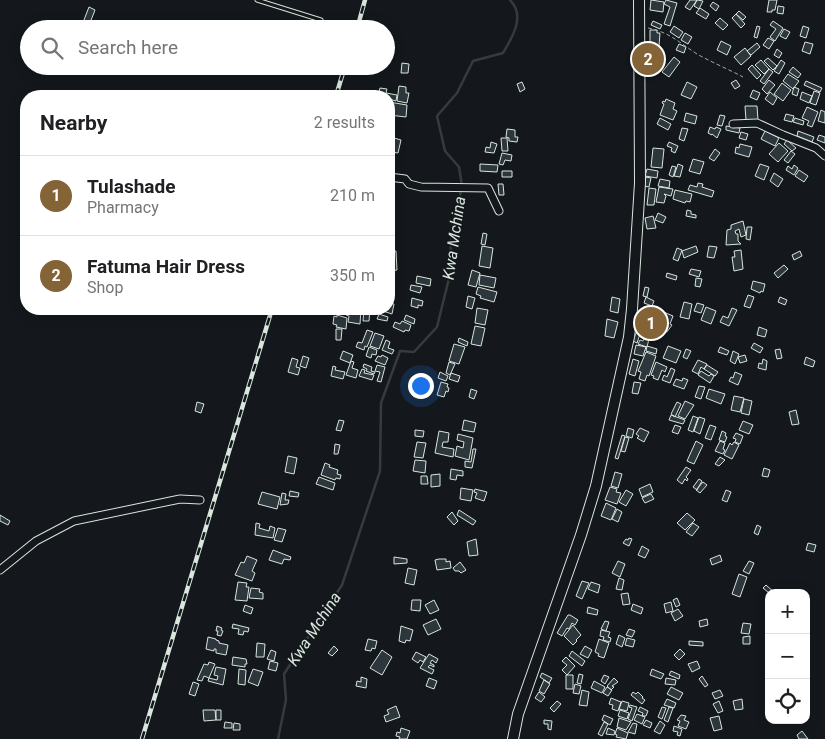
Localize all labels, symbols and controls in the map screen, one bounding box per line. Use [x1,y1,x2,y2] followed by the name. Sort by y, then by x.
[20,20,395,75] search box
[38,34,66,62] icon: search
[78,36,178,59] text: Search here
[632,40,664,78] pin: 2
[40,111,107,135] text: Nearby
[314,113,375,132] text: 2 results
[87,175,175,198] text: Tulashade
[51,186,61,205] text: 1
[330,186,375,205] text: 210 m
[439,195,469,281] water label: Kwa Mchina
[87,198,159,217] text: Pharmacy
[87,255,245,278] text: Fatuma Hair Dress
[51,266,61,285] text: 2
[330,266,375,285] text: 350 m
[87,278,123,297] text: Shop
[635,304,667,342] pin: 1
[408,373,434,399] your location
[283,588,345,670] water label: Kwa Mchina
[765,589,810,724] map controls
[765,589,810,634] button: +
[765,634,810,679] button: −
[765,679,810,724] button: locate

